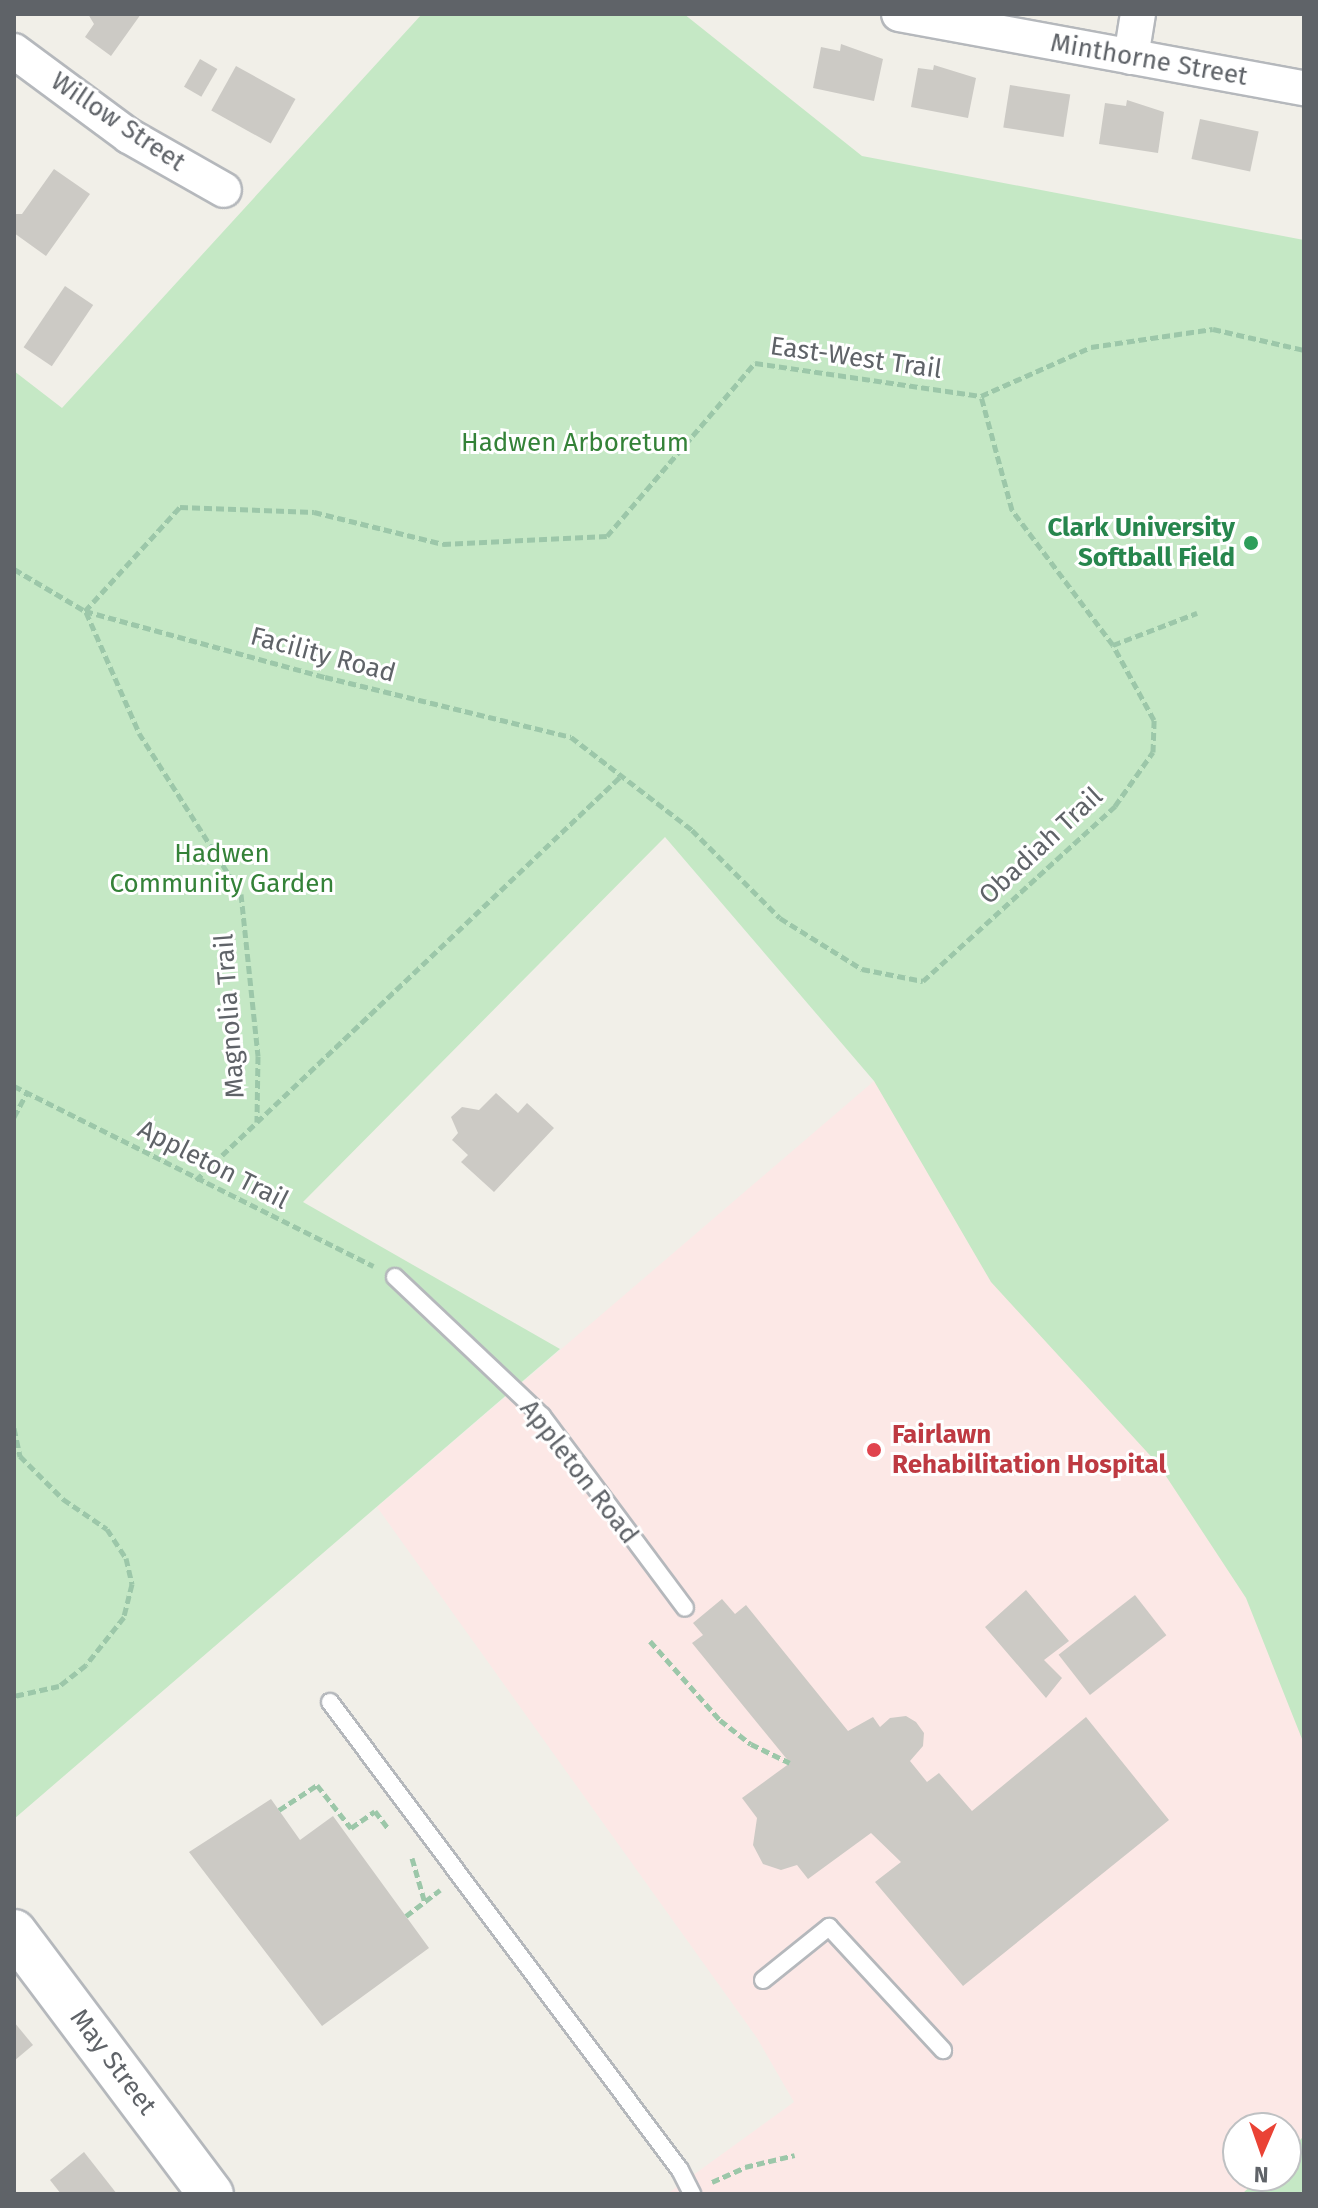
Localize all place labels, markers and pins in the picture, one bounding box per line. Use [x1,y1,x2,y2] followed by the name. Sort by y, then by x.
[1047,512,1235,574] place label: Clark University Softball Field
[1242,534,1260,552] marker: Clark University Softball Field
[892,1419,1166,1480] place label: Fairlawn Rehabilitation Hospital
[863,1439,885,1461] marker: Fairlawn Rehabilitation Hospital

